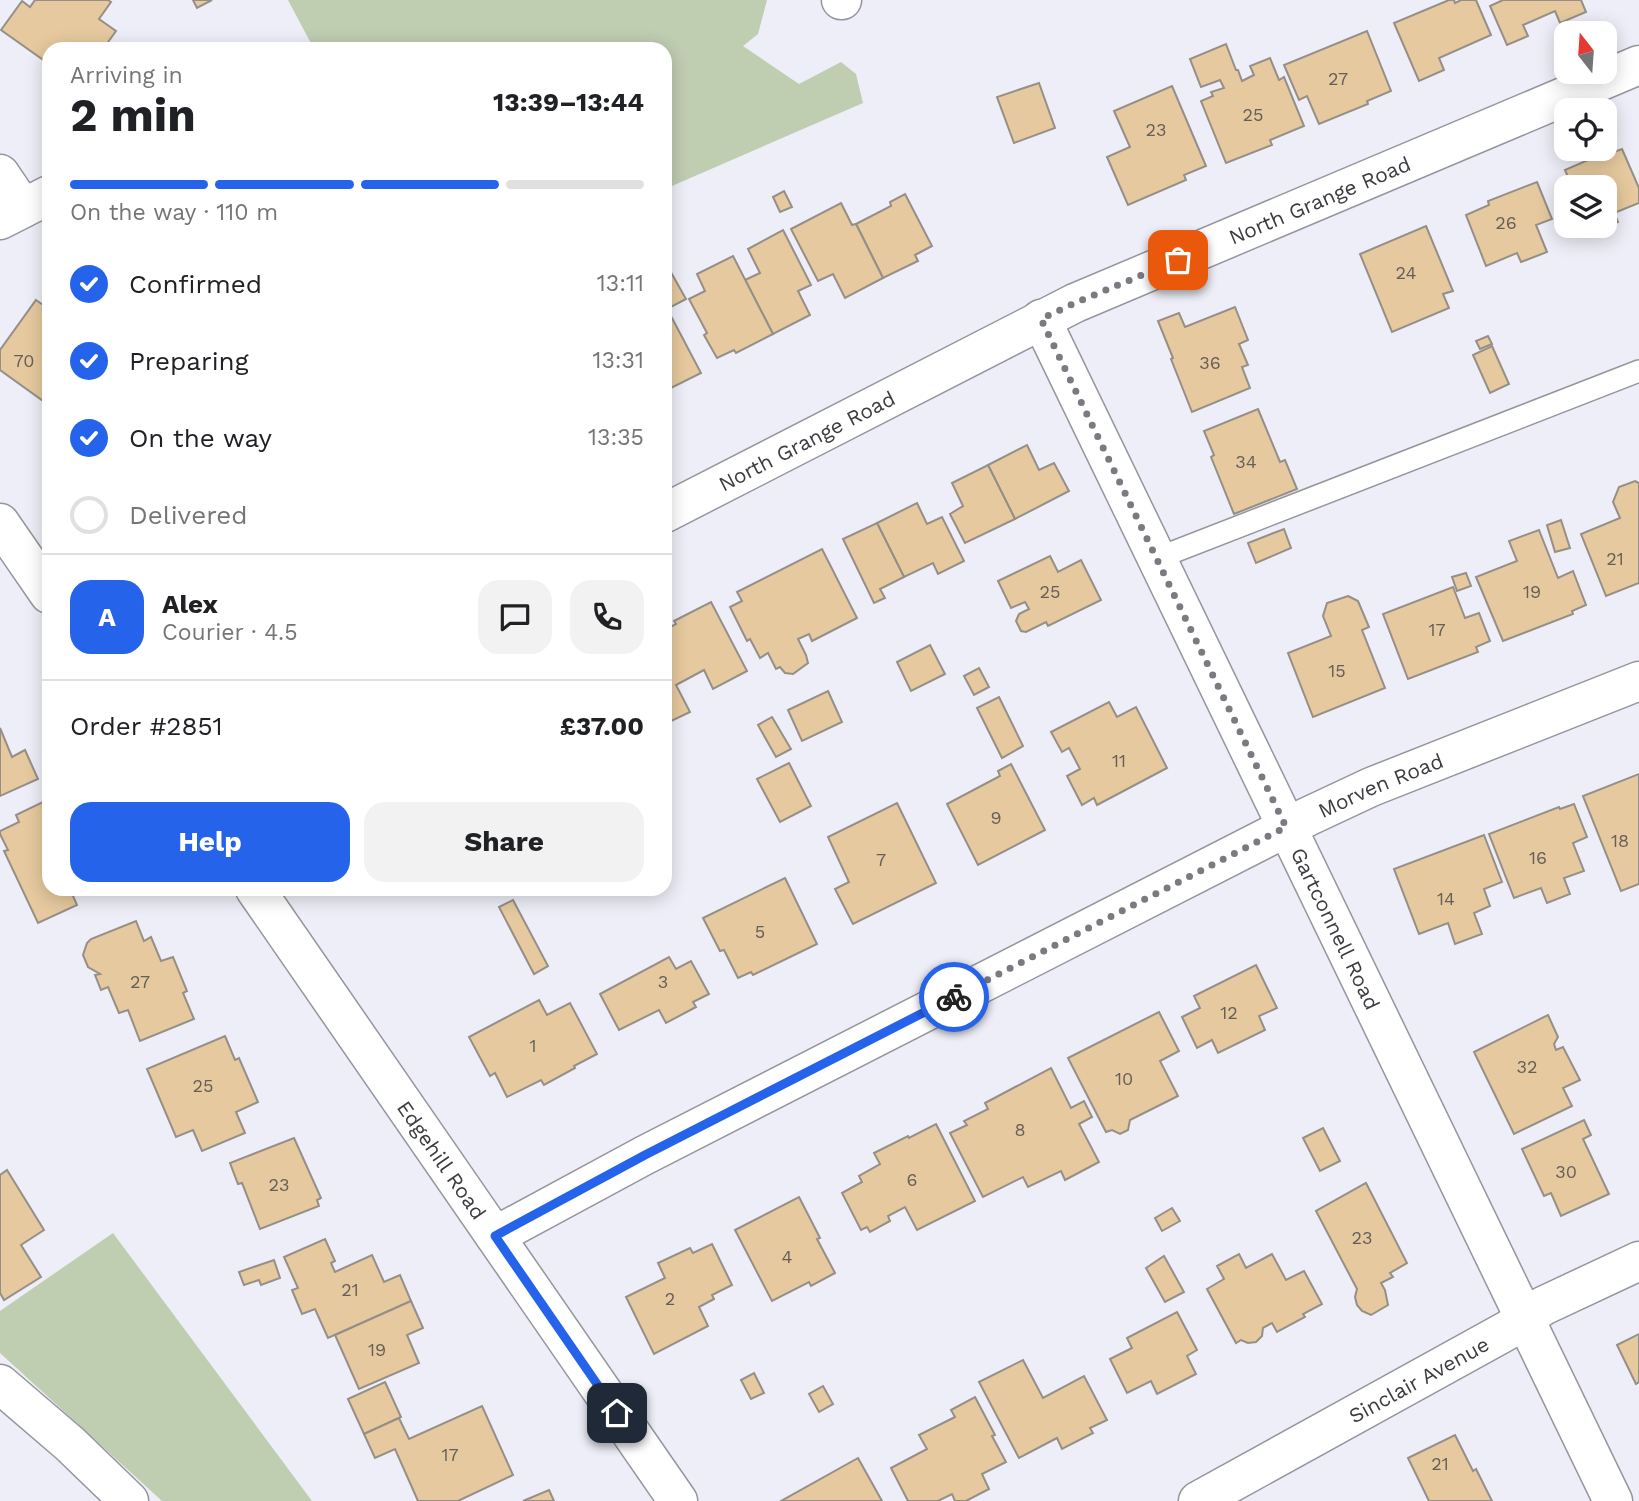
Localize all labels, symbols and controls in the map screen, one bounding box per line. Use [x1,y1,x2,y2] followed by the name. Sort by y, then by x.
[1554,21,1617,84] north arrow
[1554,21,1617,238] map controls
[70,62,183,89] text: Arriving in
[1328,68,1348,89] house number: 27
[493,87,644,117] text: 13:39–13:44
[70,88,196,142] text: 2 min
[1554,98,1617,161] button: locate
[1243,104,1263,125] house number: 25
[1146,119,1167,140] house number: 23
[1225,150,1414,249] street label: North Grange Road
[1554,175,1617,238] button: layers
[70,199,278,226] text: On the way · 110 m
[1495,212,1517,233] house number: 26
[1148,230,1208,290] pin
[1159,241,1197,279] icon: bag
[1396,262,1416,283] house number: 24
[70,265,108,303] icon: check
[129,269,262,299] text: Confirmed
[597,270,644,297] text: 13:11
[70,342,108,380] icon: check
[129,346,249,376] text: Preparing
[592,347,644,374] text: 13:31
[14,350,34,371] house number: 70
[1199,352,1221,373] house number: 36
[714,385,899,496] street label: North Grange Road
[70,419,108,457] icon: check
[129,423,272,453] text: On the way
[588,424,644,451] text: 13:35
[1235,451,1257,472] house number: 34
[129,500,248,530] text: Delivered
[1606,548,1624,569] house number: 21
[478,580,552,654] button: chat
[570,580,644,654] button: phone
[1040,581,1060,602] house number: 25
[1523,581,1541,602] house number: 19
[162,589,218,619] text: Alex
[98,602,116,632] text: A
[162,619,298,646] text: Courier · 4.5
[1428,619,1446,640] house number: 17
[1328,660,1346,681] house number: 15
[70,711,223,741] text: Order #2851
[560,711,644,741] text: £37.00
[1314,747,1447,823] street label: Morven Road
[1112,750,1126,771] house number: 11
[70,802,350,882] button: Help
[364,802,644,882] button: Share
[990,807,1002,828] house number: 9
[1611,830,1629,851] house number: 18
[1286,843,1386,1013] street label: Gartconnell Road
[1529,847,1547,868] house number: 16
[876,849,886,870] house number: 7
[1437,888,1455,909] house number: 14
[755,921,765,942] house number: 5
[919,962,989,1032] courier
[130,971,150,992] house number: 27
[658,971,668,992] house number: 3
[935,978,973,1016] icon: bike
[1220,1002,1238,1023] house number: 12
[529,1035,537,1056] house number: 1
[1517,1056,1538,1077] house number: 32
[1115,1068,1133,1089] house number: 10
[193,1075,213,1096] house number: 25
[392,1095,492,1224] street label: Edgehill Road
[1014,1119,1026,1140] house number: 8
[1555,1161,1577,1182] house number: 30
[907,1169,917,1190] house number: 6
[269,1174,290,1195] house number: 23
[1352,1227,1373,1248] house number: 23
[782,1246,793,1267] house number: 4
[341,1279,359,1300] house number: 21
[665,1288,675,1309] house number: 2
[1344,1331,1493,1428] street label: Sinclair Avenue
[368,1339,386,1360] house number: 19
[587,1383,647,1443] pin
[598,1394,636,1432] icon: home
[441,1444,459,1465] house number: 17
[1431,1453,1449,1474] house number: 21

